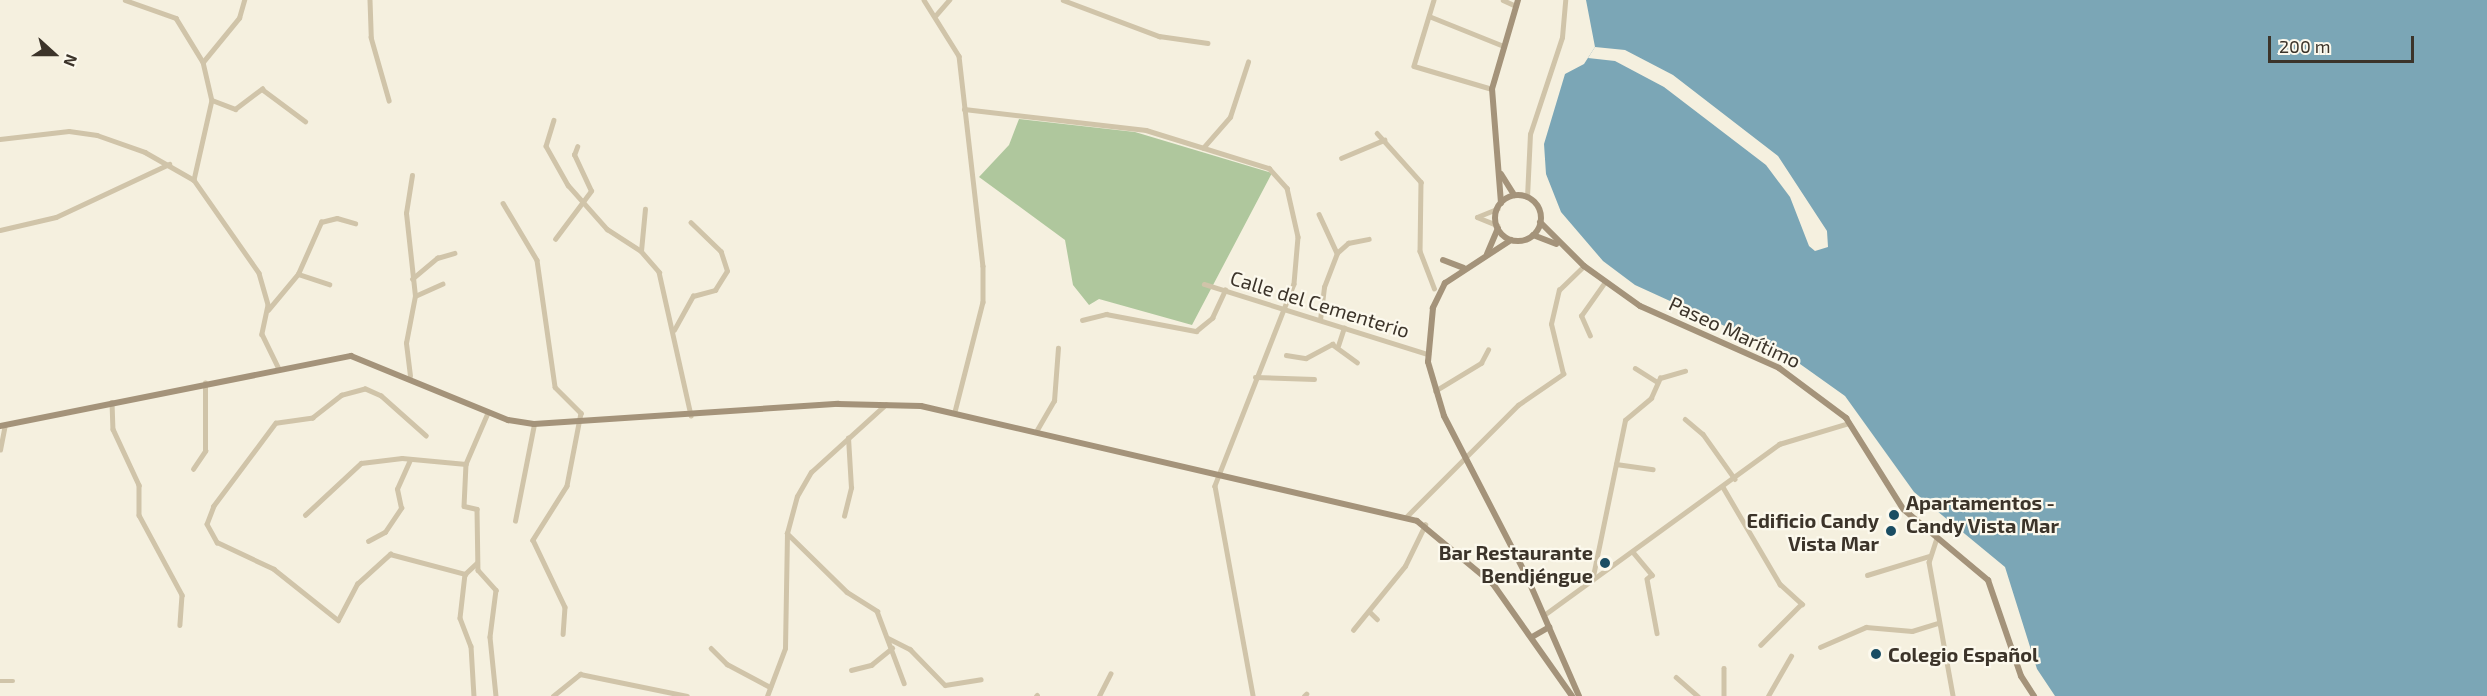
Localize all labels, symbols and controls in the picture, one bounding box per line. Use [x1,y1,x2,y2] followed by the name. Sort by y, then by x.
[24,24,84,84] north arrow
[2271,24,2416,62] scale bar
[2279,35,2331,57] text: 200 m
[60,52,82,69] text: N
[1227,265,1413,343] street label: Calle del Cementerio
[1665,291,1805,373] street label: Paseo Marítimo
[1906,491,2060,538] place label: Apartamentos - Candy Vista Mar
[1746,508,1879,555] place label: Edificio Candy Vista Mar
[1887,508,1901,522] marker: Apartamentos - Candy Vista Mar
[1884,524,1898,538] marker: Edificio Candy Vista Mar
[1438,540,1593,587] place label: Bar Restaurante Bendjéngue
[1598,556,1612,570] marker: Bar Restaurante Bendjéngue
[1888,642,2039,666] place label: Colegio Español
[1869,647,1883,661] marker: Colegio Español

